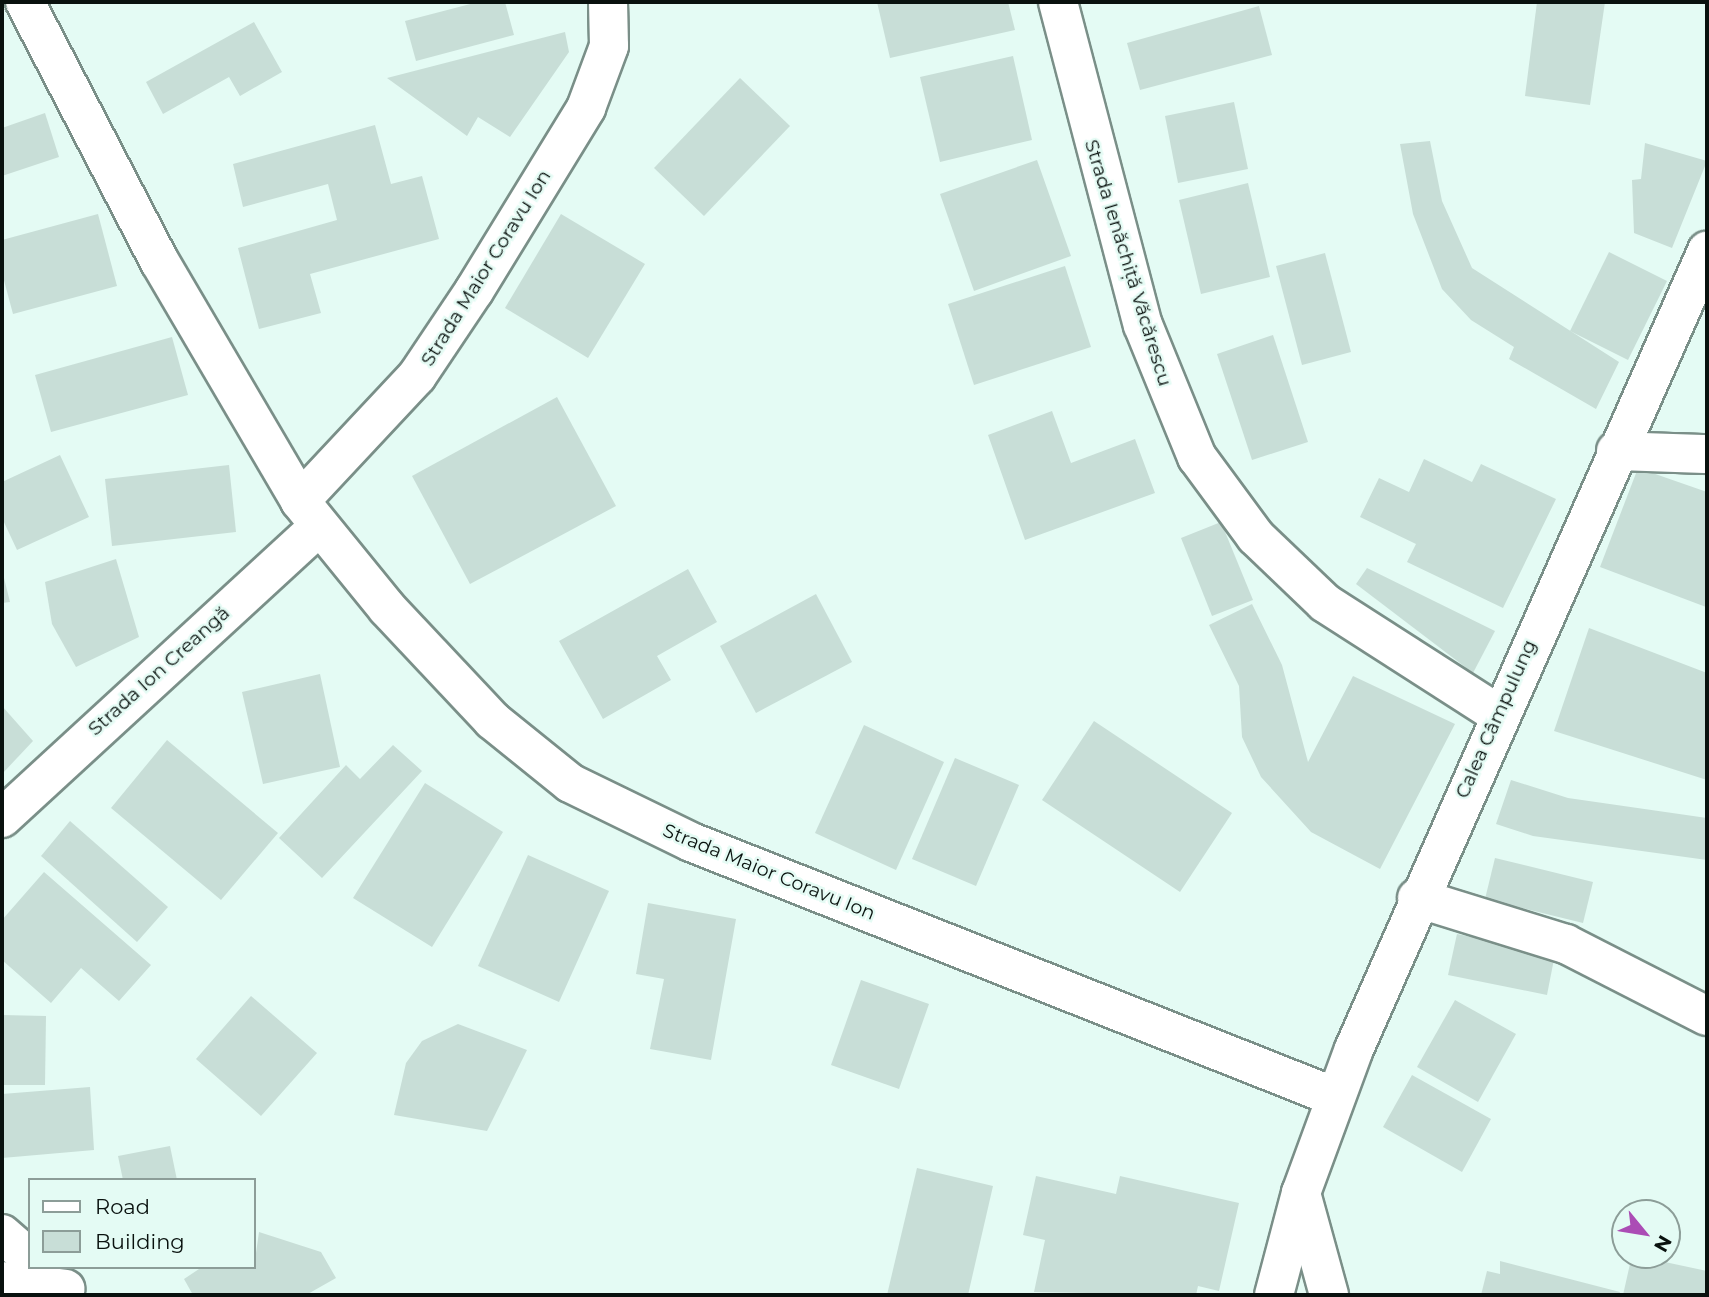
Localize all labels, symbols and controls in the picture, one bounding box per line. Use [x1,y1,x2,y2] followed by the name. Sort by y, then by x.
[1080,137,1176,389] street label: Strada Ienăchiță Văcărescu
[416,166,556,370] street label: Strada Maior Coravu Ion
[84,602,234,740] street label: Strada Ion Creangă
[1451,636,1541,802] street label: Calea Câmpulung
[660,819,878,925] street label: Strada Maior Coravu Ion
[28,1178,256,1269] legend
[95,1194,150,1219] text: Road
[1611,1199,1681,1269] north arrow
[95,1229,185,1254] text: Building
[1649,1231,1677,1256] text: N

